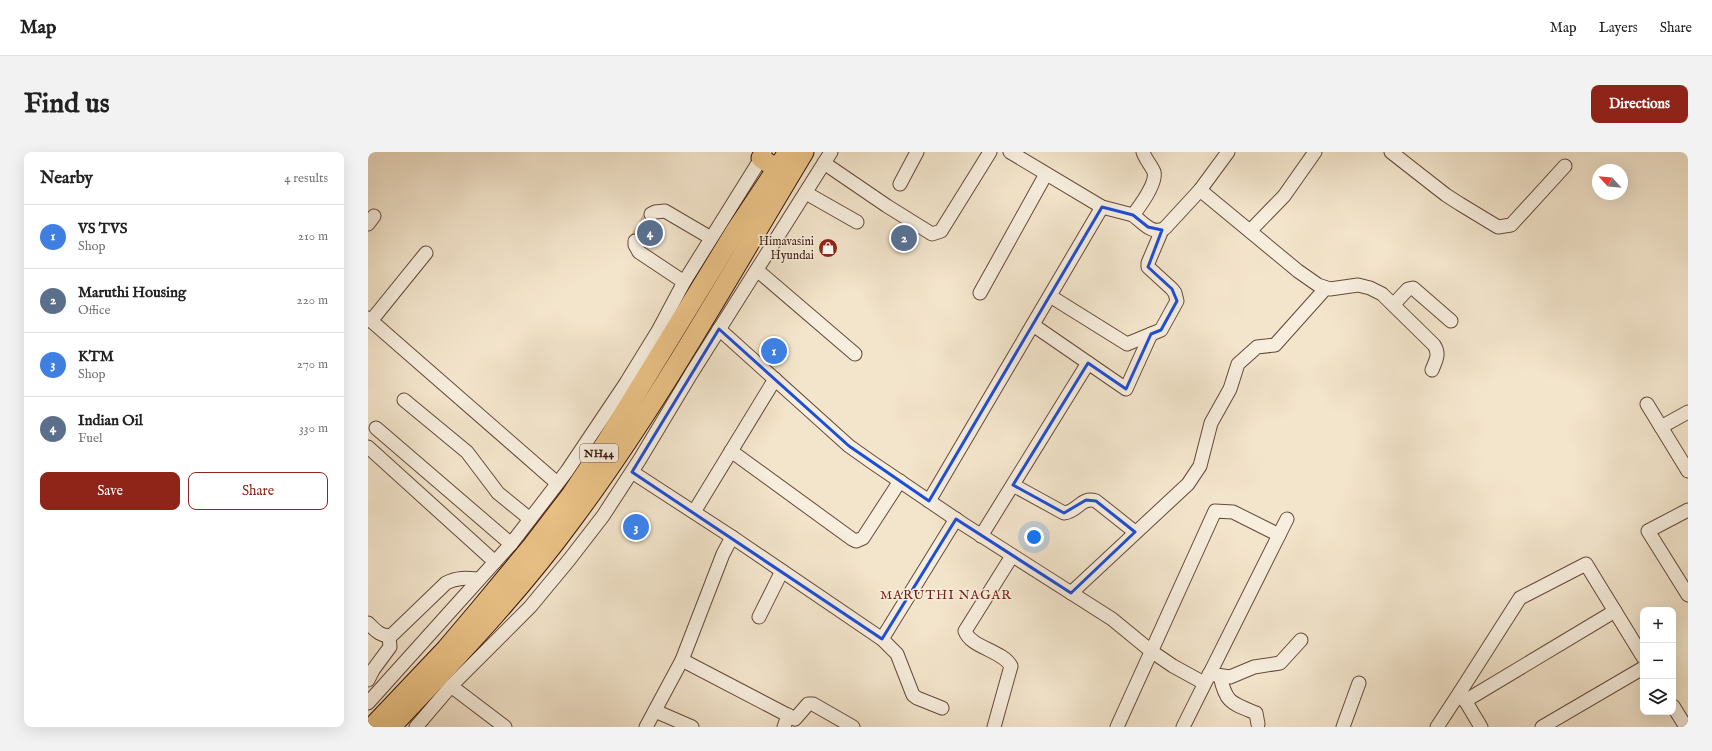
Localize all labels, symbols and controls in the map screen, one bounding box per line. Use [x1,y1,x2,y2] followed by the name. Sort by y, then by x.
[20,16,56,40] text: Map
[1550,19,1577,37] text: Map
[1599,19,1638,37] text: Layers
[1660,19,1692,37] text: Share
[1591,85,1688,123] button: Directions
[24,87,110,122] text: Find us
[1592,164,1628,200] north arrow
[40,168,93,189] text: Nearby
[284,170,328,187] text: 4 results
[637,218,663,248] pin: 4
[78,219,127,238] text: VS TVS
[891,223,917,253] pin: 2
[51,228,55,245] text: 1
[298,228,328,245] text: 210 m
[759,234,814,263] place label: Himavasini Hyundai
[817,237,839,259] shop icon: Himavasini Hyundai
[78,238,106,255] text: Shop
[78,283,186,302] text: Maruthi Housing
[50,292,56,309] text: 2
[297,292,328,309] text: 220 m
[78,302,110,319] text: Office
[761,336,787,366] pin: 1
[78,347,114,366] text: KTM
[51,356,55,373] text: 3
[297,356,328,373] text: 270 m
[78,366,106,383] text: Shop
[78,411,143,430] text: Indian Oil
[50,420,56,437] text: 4
[299,420,328,437] text: 330 m
[78,430,102,447] text: Fuel
[580,444,618,462] road number: NH44
[40,472,180,510] button: Save
[188,472,328,510] button: Share
[623,512,649,542] pin: 3
[1024,527,1044,547] your location
[880,587,1012,604] district label: MARUTHI NAGAR
[1640,607,1676,715] map controls
[1640,607,1676,643] button: +
[1640,643,1676,679] button: −
[1640,679,1676,715] button: layers

